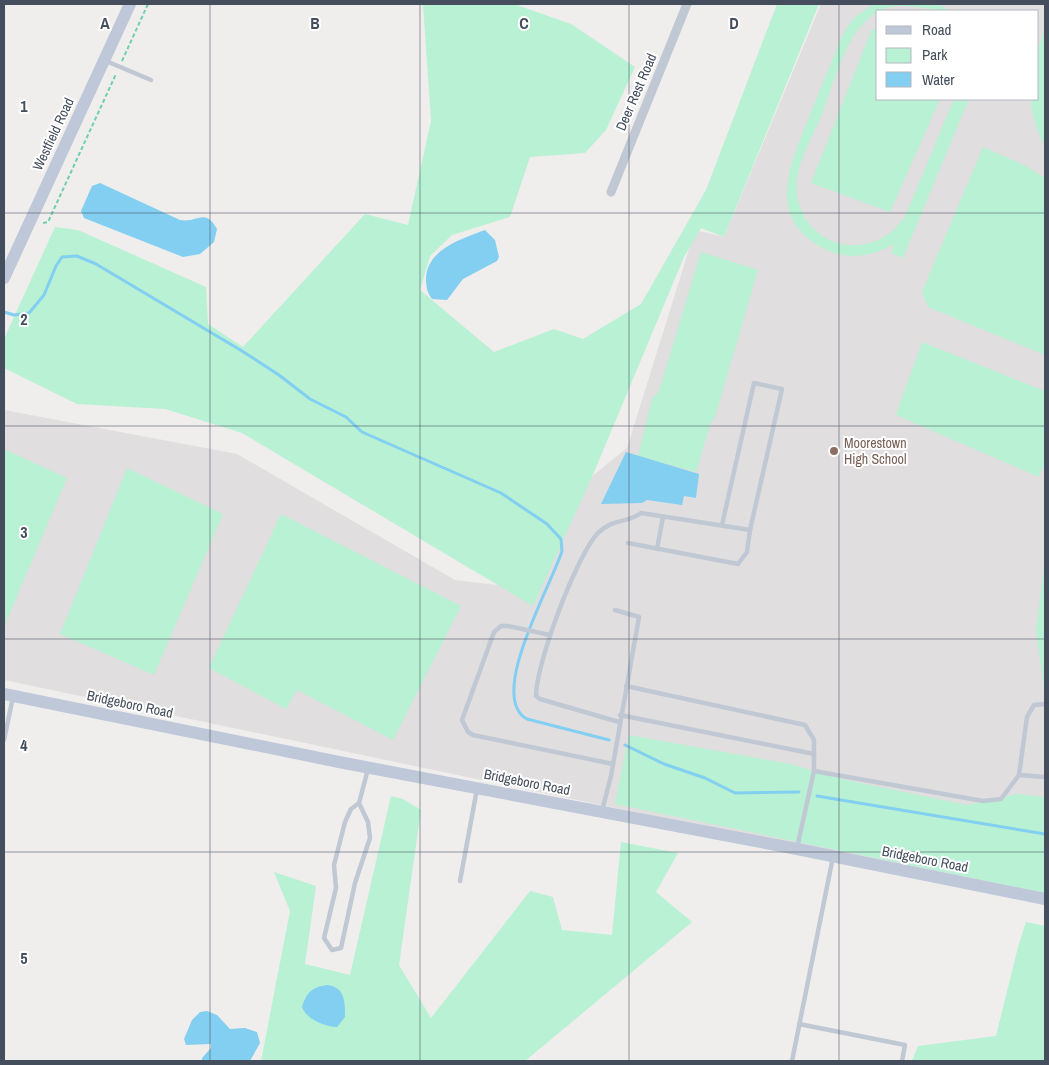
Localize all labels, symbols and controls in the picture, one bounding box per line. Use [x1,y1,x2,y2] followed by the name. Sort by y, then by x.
[876,10,1039,100] legend
[100,12,110,34] text: A
[310,12,320,34] text: B
[519,12,529,34] text: C
[729,12,739,34] text: D
[922,19,951,40] text: Road
[922,44,948,65] text: Park
[612,51,660,133] street label: Deer Rest Road
[922,69,954,90] text: Water
[20,95,28,117] text: 1
[28,95,78,173] street label: Westfield Road
[20,308,28,330] text: 2
[844,434,907,468] place label: Moorestown High School
[828,445,840,457] marker: Moorestown High School
[20,521,28,543] text: 3
[85,686,175,722] street label: Bridgeboro Road
[20,734,28,756] text: 4
[482,765,572,799] street label: Bridgeboro Road
[880,842,970,876] street label: Bridgeboro Road
[20,947,28,969] text: 5

